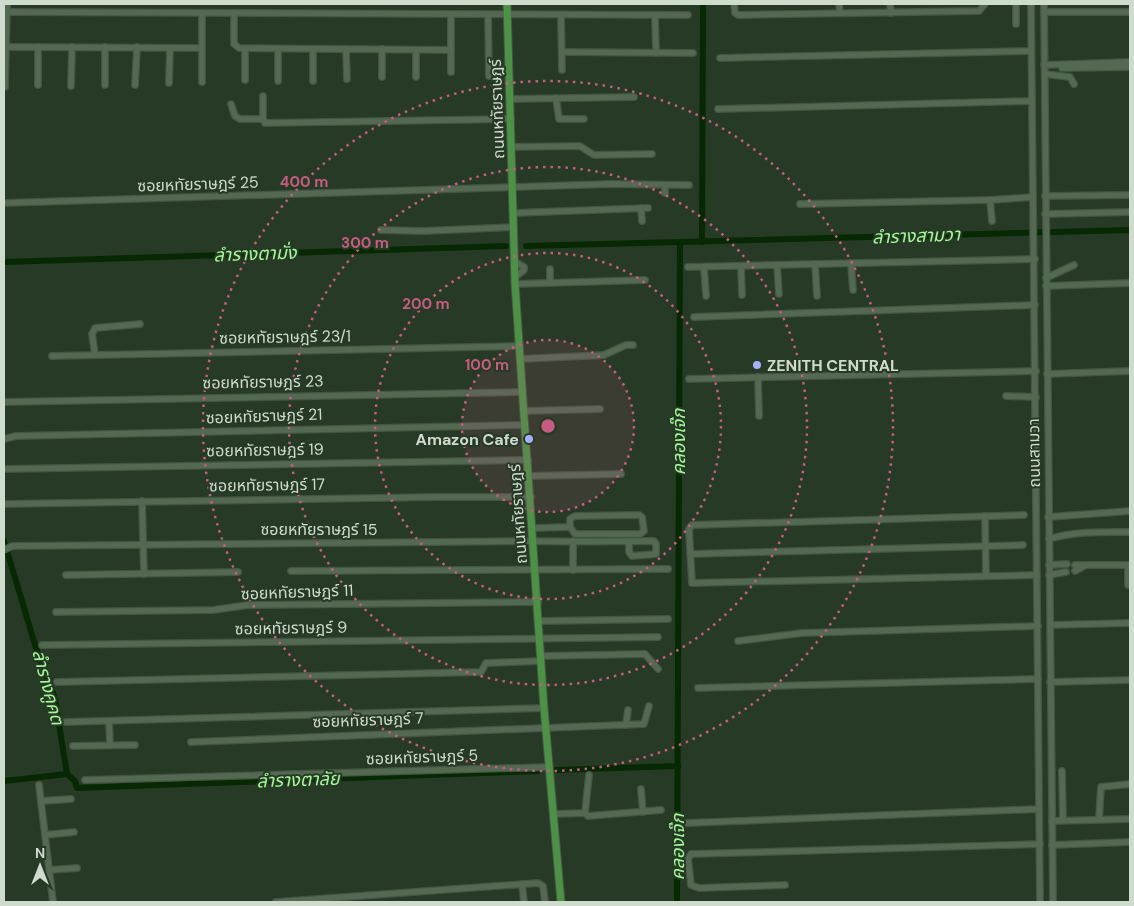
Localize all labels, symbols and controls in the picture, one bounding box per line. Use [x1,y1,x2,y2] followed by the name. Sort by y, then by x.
[485,58,509,159] street label: ถนนหทัยราษฎร์
[137,171,259,197] street label: ซอยหทัยราษฎร์ 25
[280,172,328,192] text: 400 m
[872,222,961,250] water label: ลำรางสามวา
[341,233,389,253] text: 300 m
[213,241,298,267] water label: ลำรางตามั่ง
[402,294,450,314] text: 200 m
[219,325,351,349] street label: ซอยหทัยราษฎร์ 23/1
[465,355,509,375] text: 100 m
[767,355,899,376] place label: ZENITH CENTRAL
[751,359,763,371] marker: ZENITH CENTRAL
[202,370,324,394] street label: ซอยหทัยราษฎร์ 23
[205,403,323,429] street label: ซอยหทัยราษฎร์ 21
[667,408,691,475] water label: คลองเจ๊ก
[539,417,557,435] centre of rings
[1023,418,1045,488] street label: ถนนสามวา
[416,429,519,450] place label: Amazon Cafe
[523,433,535,445] marker: Amazon Cafe
[206,438,324,462] street label: ซอยหทัยราษฎร์ 19
[504,463,532,565] street label: ถนนหทัยราษฎร์
[209,473,325,497] street label: ซอยหทัยราษฎร์ 17
[260,519,378,540] street label: ซอยหทัยราษฎร์ 15
[240,580,354,604] street label: ซอยหทัยราษฎร์ 11
[235,617,347,639] street label: ซอยหทัยราษฎร์ 9
[26,647,70,729] water label: ลำรางคูคต
[312,708,424,732] street label: ซอยหทัยราษฎร์ 7
[366,745,478,769] street label: ซอยหทัยราษฎร์ 5
[256,767,341,793] water label: ลำรางตาลัย
[666,813,690,880] water label: คลองเจ๊ก
[15,841,65,891] north arrow
[35,844,45,862] text: N

